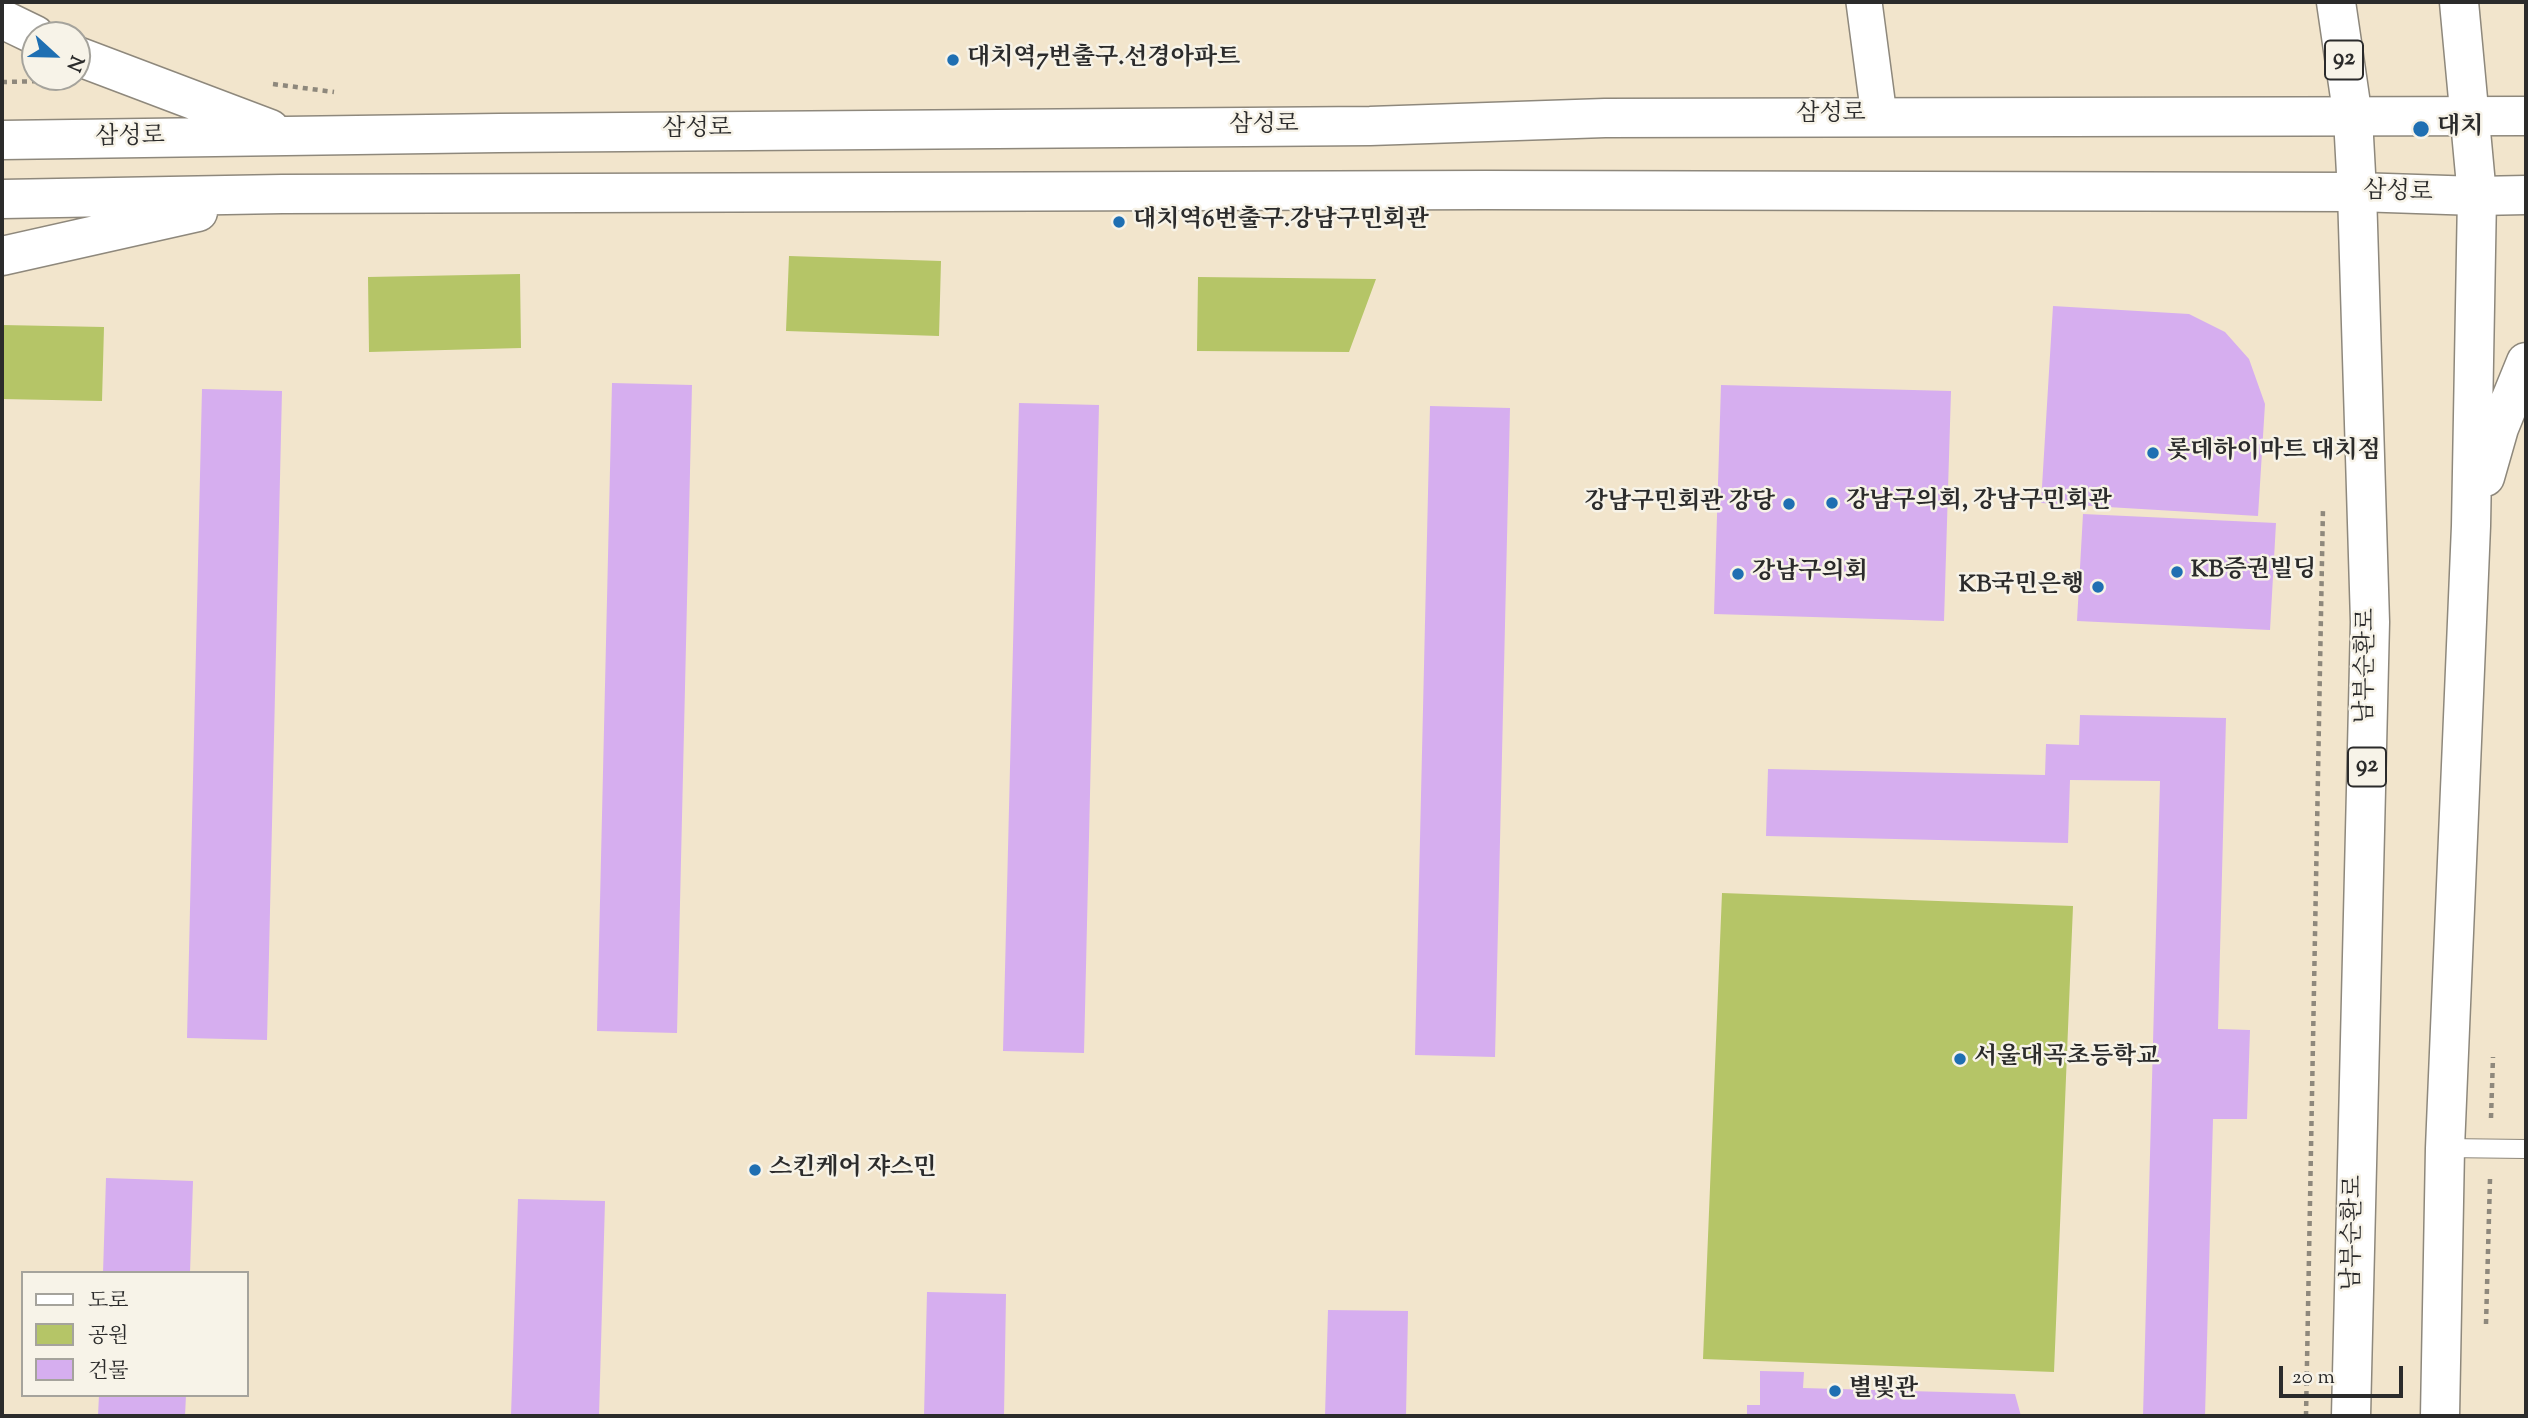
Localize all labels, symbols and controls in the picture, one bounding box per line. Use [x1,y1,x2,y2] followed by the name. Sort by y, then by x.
[21,21,91,91] north arrow
[2325,40,2363,80] road number: 92
[967,46,1240,74] place label: 대치역7번출구.선경아파트
[59,51,89,75] text: N
[945,52,961,68] marker: 대치역7번출구.선경아파트
[1796,102,1866,130] street label: 삼성로
[1229,113,1299,141] street label: 삼성로
[2437,115,2483,143] place label: 대치
[662,117,732,145] street label: 삼성로
[2411,119,2431,139] marker: 대치
[95,124,165,154] street label: 삼성로
[2363,178,2433,210] street label: 삼성로
[1133,208,1429,236] place label: 대치역6번출구.강남구민회관
[1111,214,1127,230] marker: 대치역6번출구.강남구민회관
[2167,439,2381,467] place label: 롯데하이마트 대치점
[2145,445,2161,461] marker: 롯데하이마트 대치점
[1846,489,2112,517] place label: 강남구의회, 강남구민회관
[1584,490,1775,518] place label: 강남구민회관 강당
[1824,495,1840,511] marker: 강남구의회, 강남구민회관
[1781,496,1797,512] marker: 강남구민회관 강당
[2191,558,2316,586] place label: KB증권빌딩
[1752,560,1868,588] place label: 강남구의회
[2169,564,2185,580] marker: KB증권빌딩
[1730,566,1746,582] marker: 강남구의회
[1959,573,2084,601] place label: KB국민은행
[2090,579,2106,595] marker: KB국민은행
[2353,608,2383,724] street label: 남부순환로
[2348,748,2386,786] road number: 92
[1974,1045,2159,1073] place label: 서울대곡초등학교
[1952,1051,1968,1067] marker: 서울대곡초등학교
[769,1156,936,1184] place label: 스킨케어 쟈스민
[747,1162,763,1178] marker: 스킨케어 쟈스민
[2340,1175,2370,1291] street label: 남부순환로
[21,1271,248,1397] legend
[88,1287,129,1317] text: 도로
[88,1322,129,1352] text: 공원
[2283,1352,2407,1396] scale bar
[88,1357,129,1387] text: 건물
[2292,1363,2335,1393] text: 20 m
[1849,1377,1919,1405] place label: 별빛관
[1827,1383,1843,1399] marker: 별빛관

